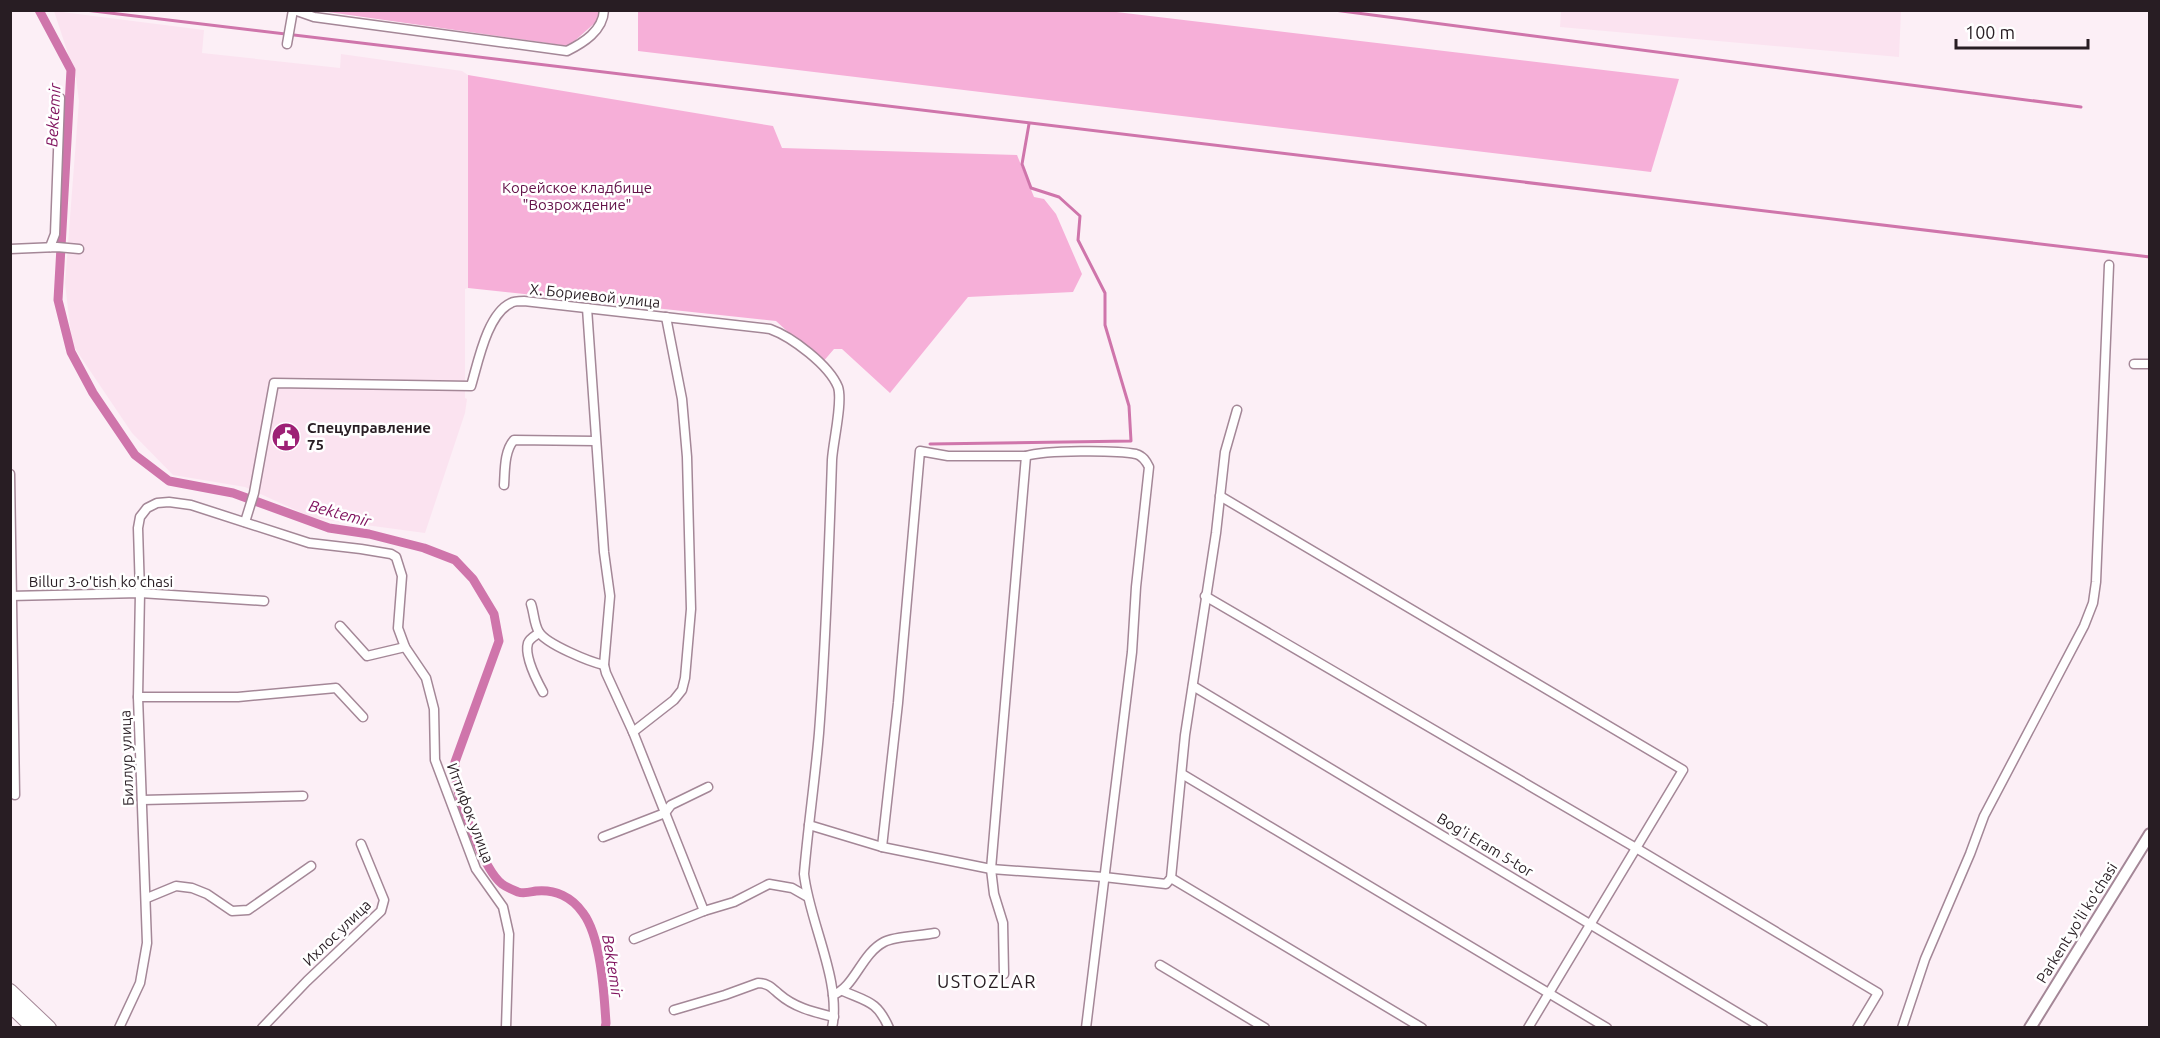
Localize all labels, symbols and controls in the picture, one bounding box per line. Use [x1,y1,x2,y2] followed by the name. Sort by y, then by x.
[1956,12,2088,50] scale bar
[1965,22,2015,42] text: 100 m
[42,82,64,147] water label: Bektemir
[502,179,652,213] park label: Корейское кладбище "Возрождение"
[529,280,661,311] street label: Х. Бориевой улица
[307,419,431,453] place label: Спецуправление 75
[270,421,302,453] public building icon: Спецуправление 75
[307,496,374,530] water label: Bektemir
[29,573,173,590] street label: Billur 3-o'tish ko'chasi
[116,710,137,806] street label: Биллур улица
[444,760,497,865] street label: Иттифок улица
[1434,809,1537,880] street label: Bog'i Eram 5-tor
[2033,859,2121,986] street label: Parkent yo'li ko'chasi
[299,896,374,969] street label: Ихлос улица
[599,933,627,1000] water label: Bektemir
[937,971,1037,991] district label: USTOZLAR

